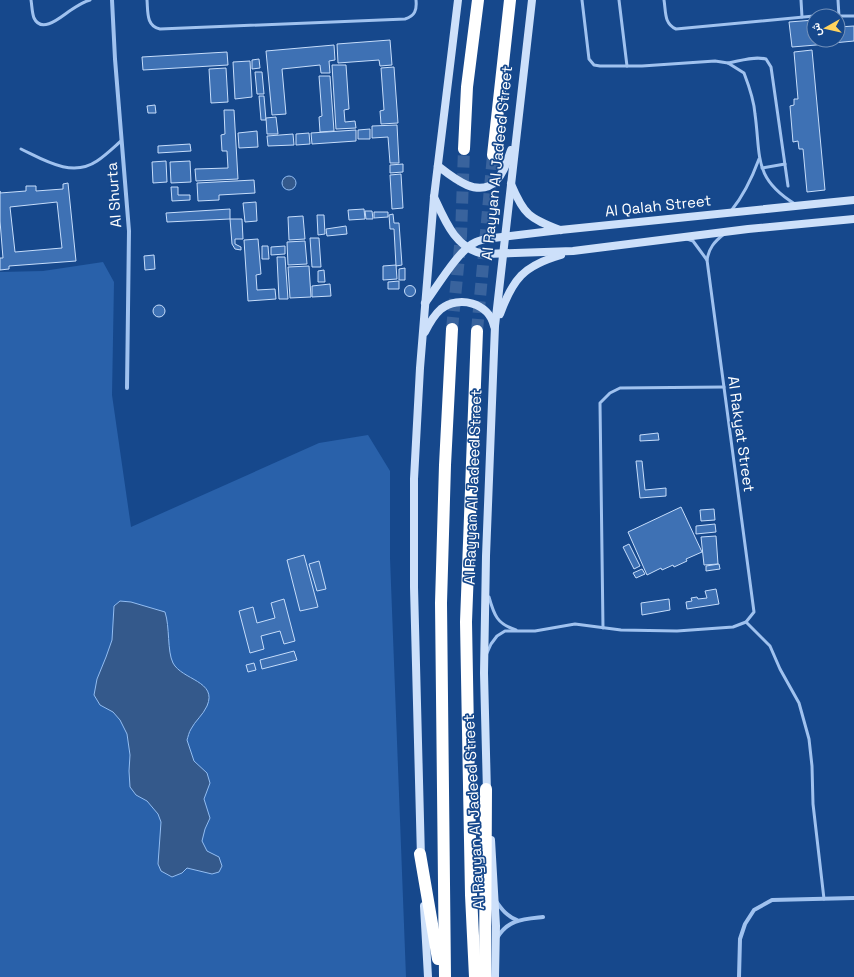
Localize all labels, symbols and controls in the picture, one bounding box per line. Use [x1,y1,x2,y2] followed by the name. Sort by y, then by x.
[806,8,846,48] north arrow
[808,22,824,37] text: ش
[477,65,516,261] street label: Al Rayyan Al Jadeed Street
[102,161,125,228] street label: Al Shurta
[604,190,712,221] street label: Al Qalah Street
[724,375,759,493] street label: Al Rakyat Street
[460,389,485,585] street label: Al Rayyan Al Jadeed Street
[459,714,488,910] street label: Al Rayyan Al Jadeed Street

